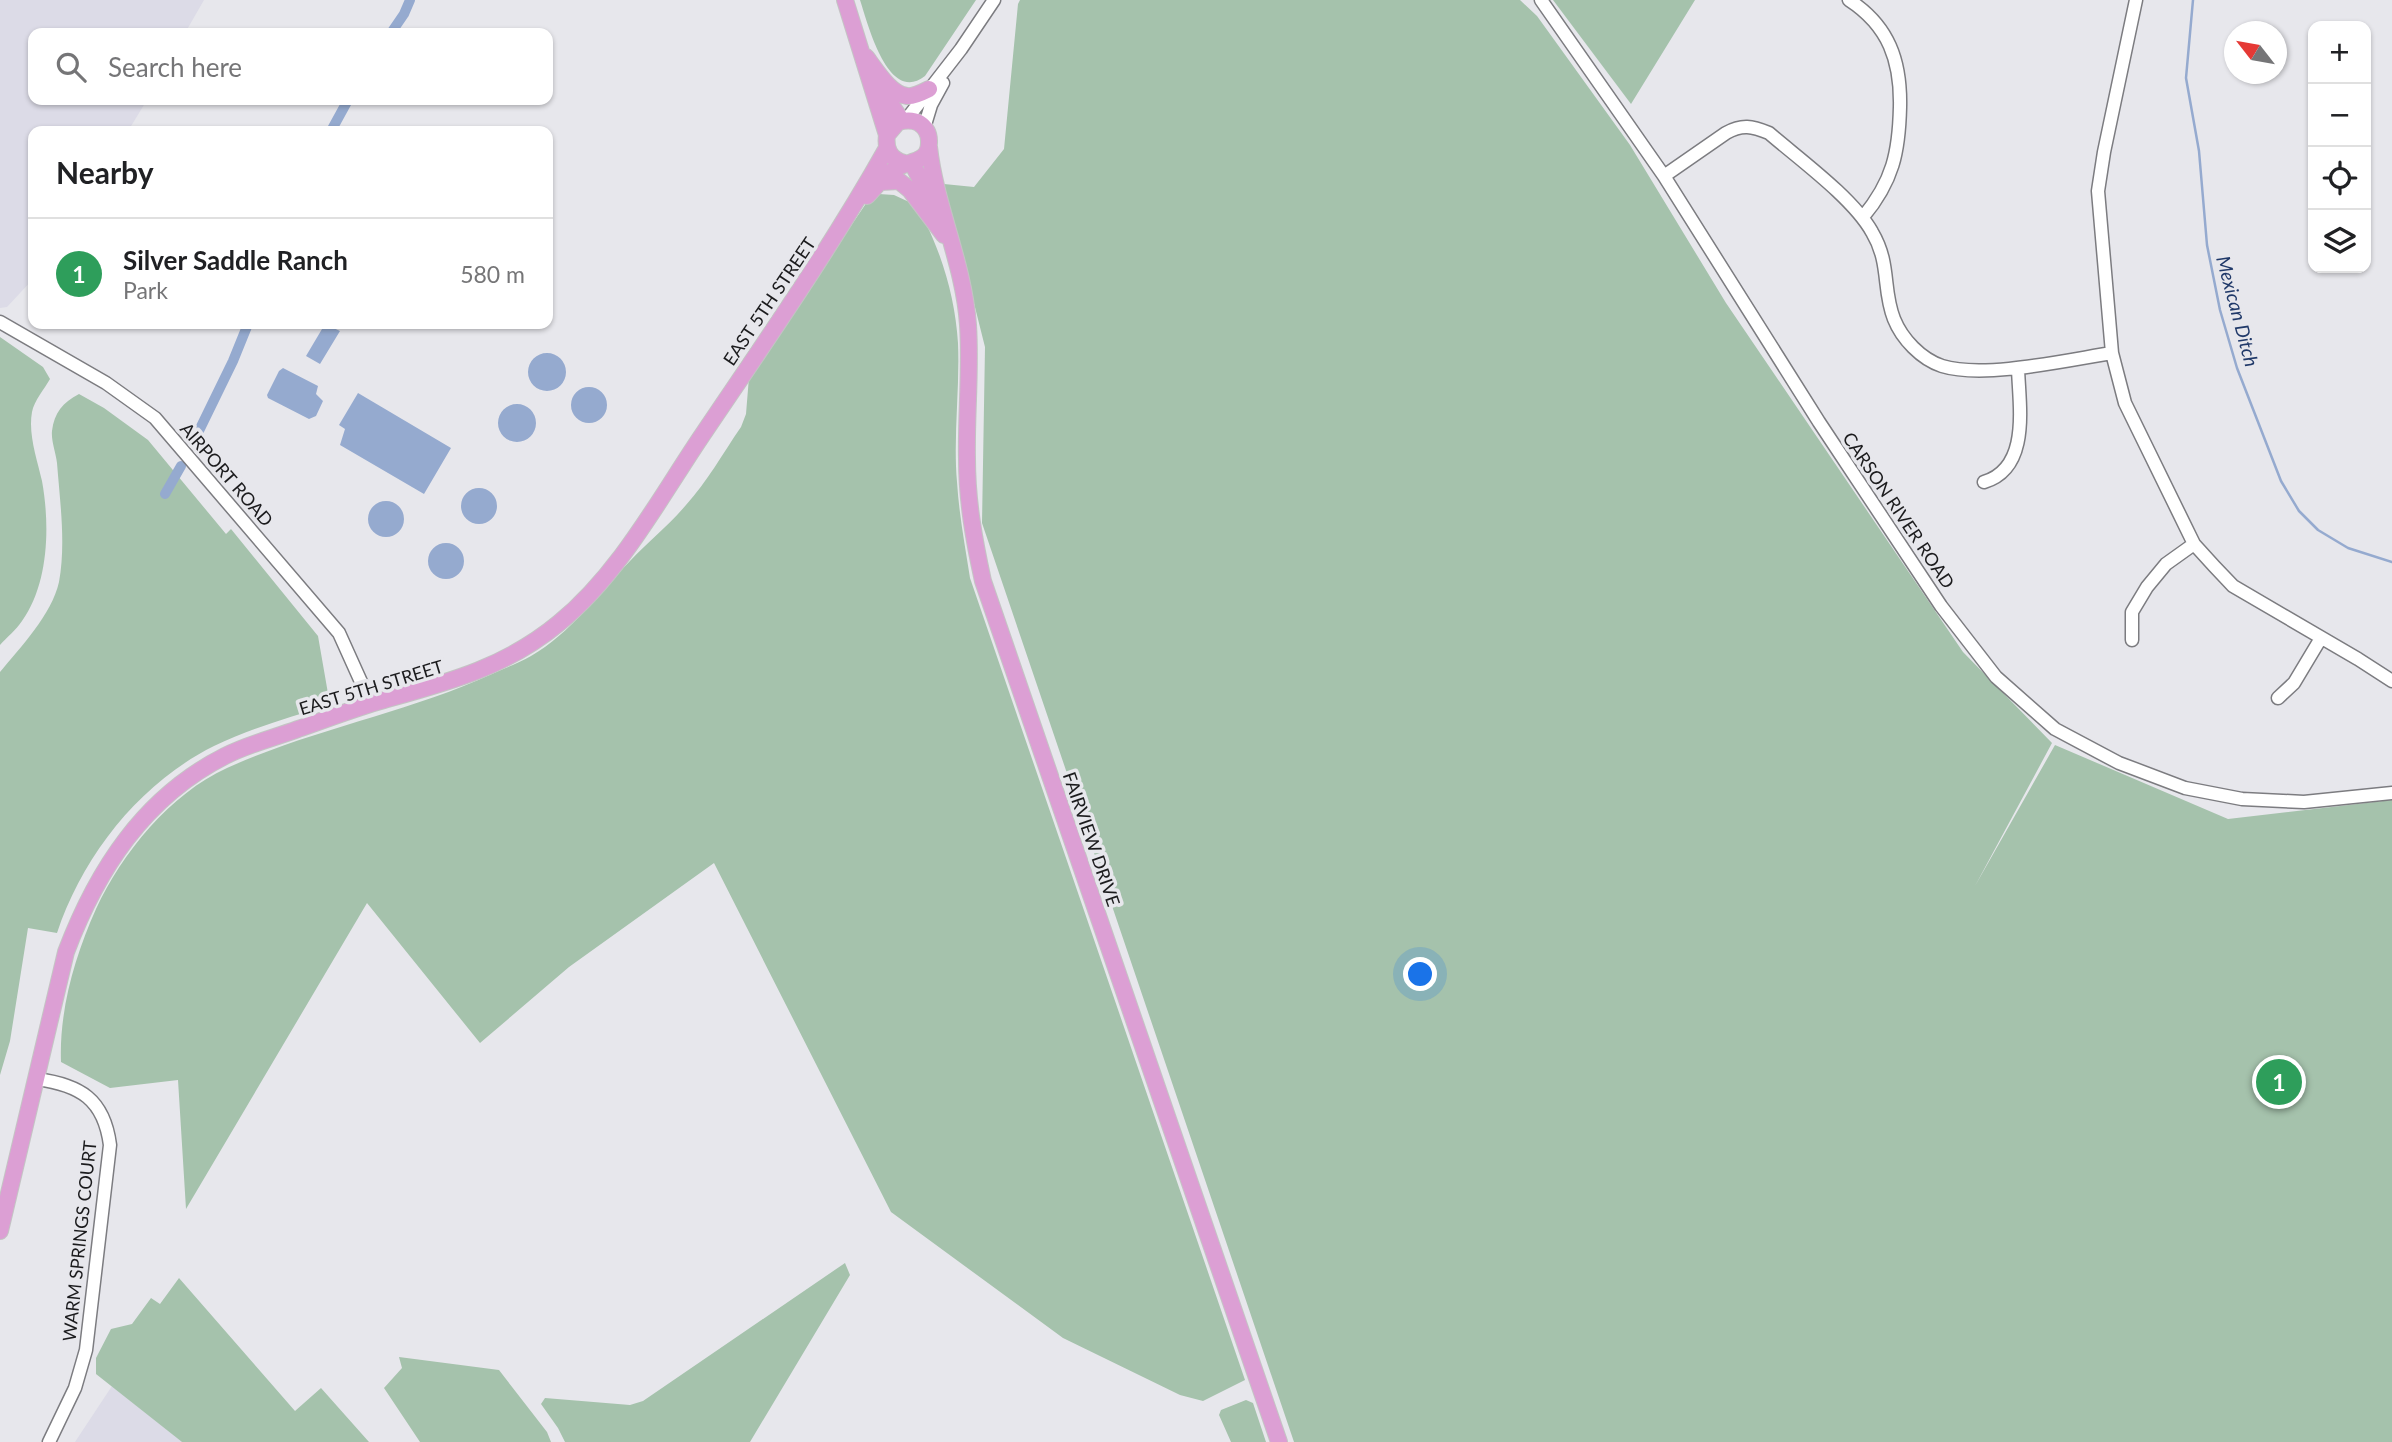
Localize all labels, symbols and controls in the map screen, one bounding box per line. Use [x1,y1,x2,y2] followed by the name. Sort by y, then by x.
[2224,21,2287,84] north arrow
[2308,21,2371,273] map controls
[2308,21,2371,84] button: +
[28,28,553,105] search box
[52,48,90,86] icon: search
[108,51,242,83] text: Search here
[2308,84,2371,147] button: −
[2308,147,2371,210] button: locate
[56,154,154,190] text: Nearby
[2308,210,2371,273] button: layers
[718,233,820,369] street label: EAST 5TH STREET
[123,244,348,276] text: Silver Saddle Ranch
[2212,253,2264,369] water label: Mexican Ditch
[72,260,86,288] text: 1
[460,260,525,288] text: 580 m
[123,276,168,304] text: Park
[176,418,278,530] street label: AIRPORT ROAD
[1838,428,1960,592] street label: CARSON RIVER ROAD
[296,655,446,719] street label: EAST 5TH STREET
[1059,769,1125,909] street label: FAIRVIEW DRIVE
[1403,957,1437,991] your location
[2256,1056,2302,1108] pin: 1
[58,1139,101,1342] street label: WARM SPRINGS COURT

